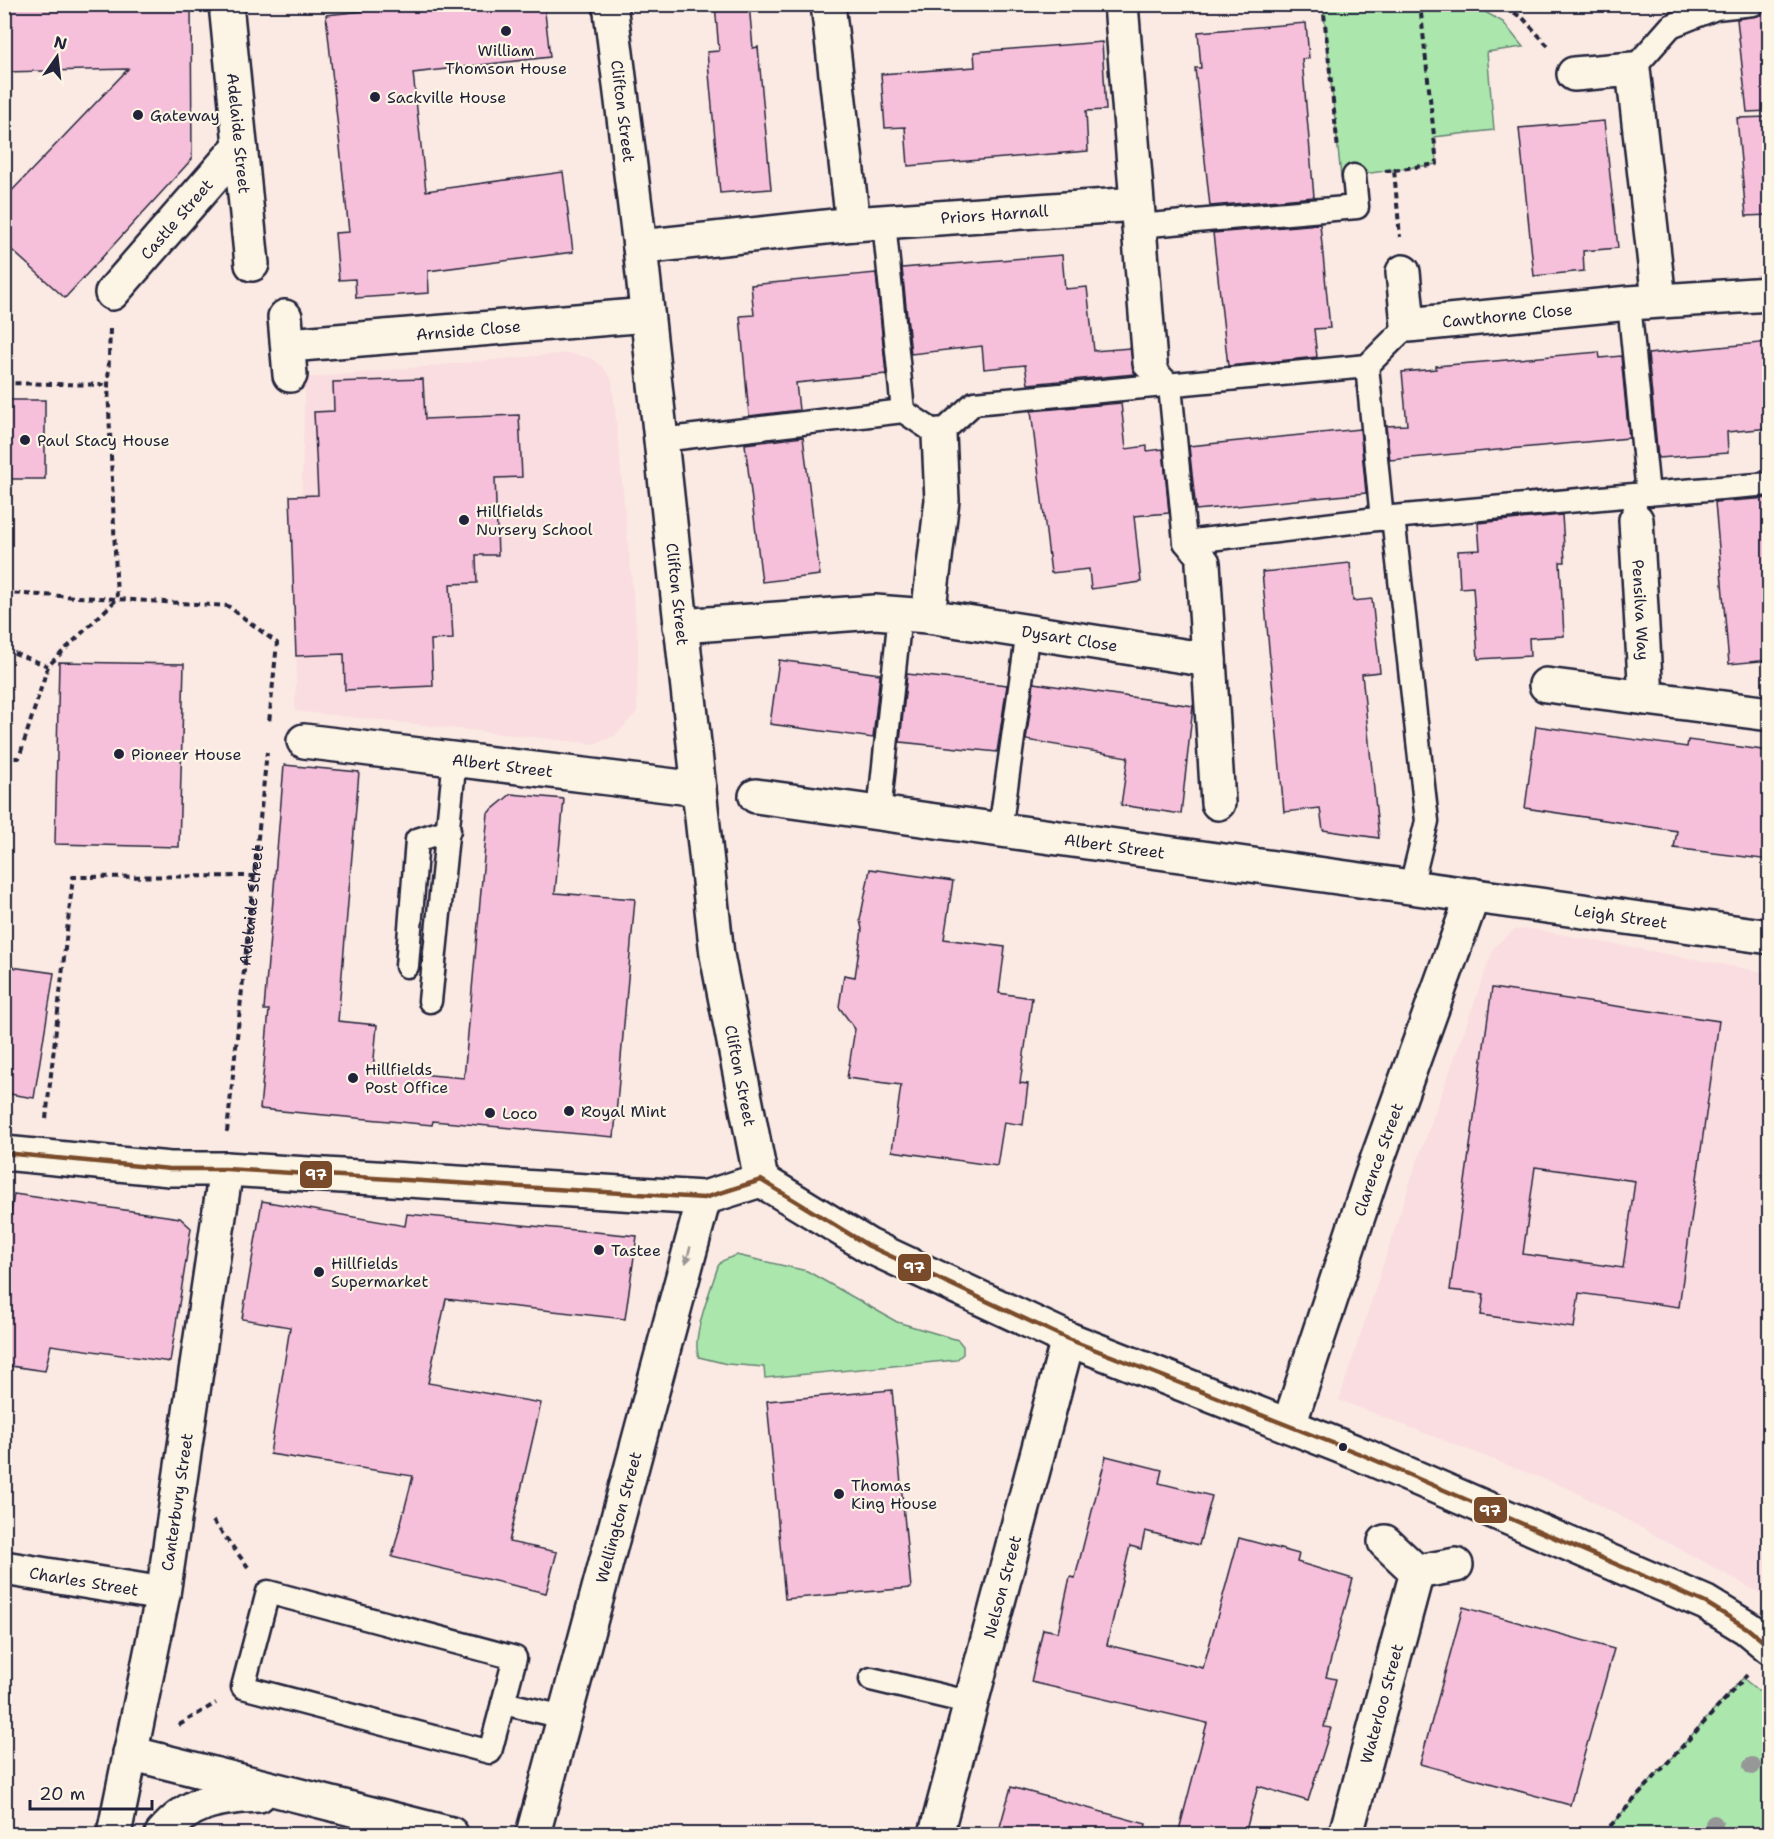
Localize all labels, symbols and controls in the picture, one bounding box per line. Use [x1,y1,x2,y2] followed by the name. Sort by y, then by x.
[499,24,513,38] marker: William Thomson House
[27,27,87,87] north arrow
[52,31,69,55] text: N
[445,40,567,79] place label: William Thomson House
[607,59,640,164] street label: Clifton Street
[222,72,255,195] street label: Adelaide Street
[387,87,506,108] place label: Sackville House
[368,90,382,104] marker: Sackville House
[150,105,220,126] place label: Gateway
[131,108,145,122] marker: Gateway
[136,174,217,264] street label: Castle Street
[940,200,1049,228] street label: Priors Harnall
[1441,298,1573,332] street label: Cawthorne Close
[415,315,522,345] street label: Arnside Close
[37,430,169,451] place label: Paul Stacy House
[18,433,32,447] marker: Paul Stacy House
[476,501,593,540] place label: Hillfields Nursery School
[457,513,471,527] marker: Hillfields Nursery School
[662,542,694,646] street label: Clifton Street
[1628,559,1654,661] street label: Pensilva Way
[1020,620,1119,656] street label: Dysart Close
[131,744,242,765] place label: Pioneer House
[112,747,126,761] marker: Pioneer House
[451,749,554,782] street label: Albert Street
[1063,828,1166,863] street label: Albert Street
[234,844,268,967] street label: Adelaide Street
[1573,899,1669,933] street label: Leigh Street
[720,1023,761,1128] street label: Clifton Street
[365,1059,448,1098] place label: Hillfields Post Office
[346,1071,360,1085] marker: Hillfields Post Office
[1348,1100,1407,1219] street label: Clarence Street
[581,1101,667,1122] place label: Royal Mint
[502,1103,537,1124] place label: Loco
[562,1104,576,1118] marker: Royal Mint
[483,1106,497,1120] marker: Loco
[299,1160,333,1189] line badge: 97
[305,1164,327,1185] text: 97
[611,1240,661,1261] place label: Tastee
[592,1243,606,1257] marker: Tastee
[683,1245,693,1264] one-way arrow
[331,1253,428,1292] place label: Hillfields Supermarket
[897,1253,932,1282] line badge: 97
[903,1257,925,1278] text: 97
[312,1265,326,1279] marker: Hillfields Supermarket
[156,1432,197,1572] street label: Canterbury Street
[1337,1441,1349,1453] unlabelled marker
[590,1449,646,1585] street label: Wellington Street
[851,1475,937,1514] place label: Thomas King House
[832,1487,846,1501] marker: Thomas King House
[1473,1496,1508,1524] line badge: 97
[1479,1500,1501,1521] text: 97
[978,1533,1026,1640] street label: Nelson Street
[28,1562,140,1600] street label: Charles Street
[1355,1641,1408,1766] street label: Waterloo Street
[30,1773,152,1811] scale bar
[39,1782,85,1806] text: 20 m

